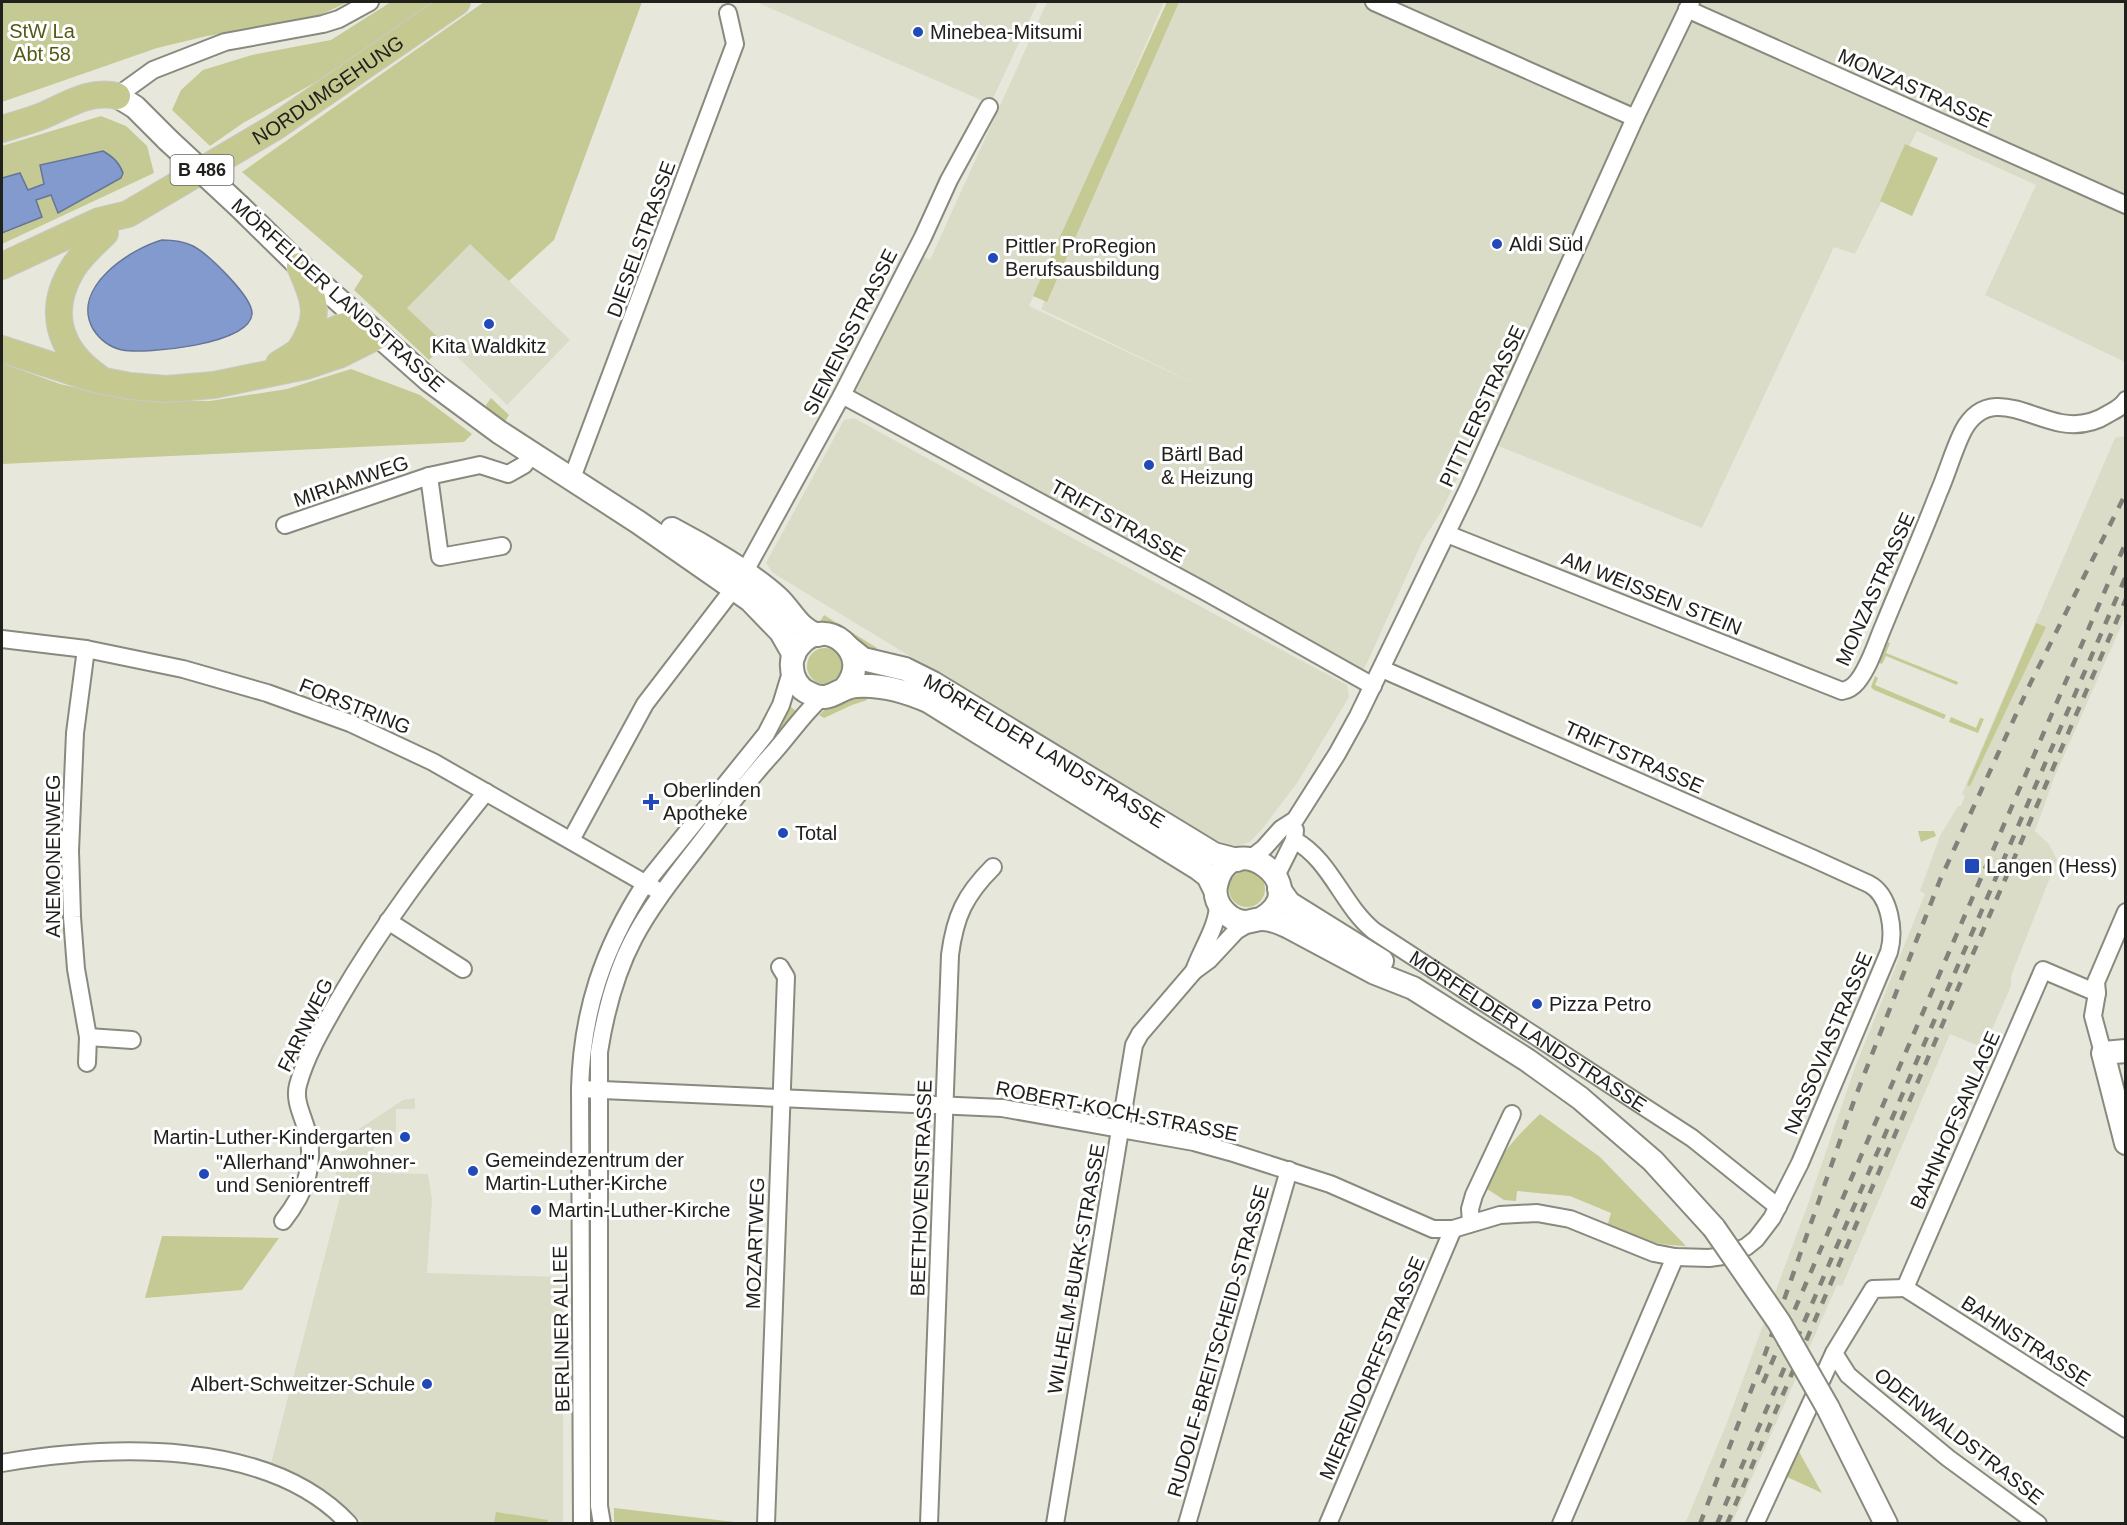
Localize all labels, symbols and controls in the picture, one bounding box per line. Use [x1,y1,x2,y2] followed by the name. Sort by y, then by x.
[9,20,76,65] park label: StW La Abt 58
[930,21,1082,43] place label: Minebea-Mitsumi
[911,25,925,39] marker: Minebea-Mitsumi
[248,31,408,149] street label: NORDUMGEHUNG
[1835,44,1995,132] street label: MONZASTRASSE
[170,155,234,185] road number: B 486
[603,158,679,320] street label: DIESELSTRASSE
[227,194,449,396] street label: MÖRFELDER LANDSTRASSE
[1509,233,1584,255] place label: Aldi Süd
[1005,235,1160,280] place label: Pittler ProRegion Berufsausbildung
[1490,237,1504,251] marker: Aldi Süd
[799,245,901,419] street label: SIEMENSSTRASSE
[986,251,1000,265] marker: Pittler ProRegion Berufsausbildung
[482,317,496,331] marker: Kita Waldkitz
[1435,322,1529,490] street label: PITTLERSTRASSE
[432,335,546,357] place label: Kita Waldkitz
[1161,443,1253,488] place label: Bärtl Bad & Heizung
[291,451,411,511] street label: MIRIAMWEG
[1142,458,1156,472] marker: Bärtl Bad & Heizung
[1047,475,1189,567] street label: TRIFTSTRASSE
[1831,509,1919,669] street label: MONZASTRASSE
[1559,547,1745,639] street label: AM WEISSEN STEIN
[920,669,1169,832] street label: MÖRFELDER LANDSTRASSE
[296,674,414,738] street label: FORSTRING
[1561,716,1707,798] street label: TRIFTSTRASSE
[42,774,64,938] street label: ANEMONENWEG
[663,779,761,824] place label: Oberlinden Apotheke
[644,795,658,809] marker: Oberlinden Apotheke
[795,822,837,844] place label: Total
[776,826,790,840] marker: Total
[1986,855,2117,877] place label: Langen (Hess)
[1963,857,1981,875] marker: Langen (Hess)
[1406,946,1651,1116] street label: MÖRFELDER LANDSTRASSE
[1780,949,1876,1137] street label: NASSOVIASTRASSE
[273,975,337,1075] street label: FARNWEG
[1549,993,1651,1015] place label: Pizza Petro
[1530,997,1544,1011] marker: Pizza Petro
[1906,1028,2004,1212] street label: BAHNHOFSANLAGE
[994,1077,1240,1145] street label: ROBERT-KOCH-STRASSE
[906,1079,936,1297] street label: BEETHOVENSTRASSE
[153,1126,393,1148] place label: Martin-Luther-Kindergarten
[398,1130,412,1144] marker: Martin-Luther-Kindergarten
[1043,1142,1109,1396] street label: WILHELM-BURK-STRASSE
[485,1149,684,1194] place label: Gemeindezentrum der Martin-Luther-Kirche
[216,1151,416,1196] place label: "Allerhand" Anwohner- und Seniorentreff
[466,1164,480,1178] marker: Gemeindezentrum der Martin-Luther-Kirche
[197,1167,211,1181] marker: "Allerhand" Anwohner- und Seniorentreff
[742,1177,768,1309] street label: MOZARTWEG
[1163,1183,1273,1499] street label: RUDOLF-BREITSCHEID-STRASSE
[548,1199,730,1221] place label: Martin-Luther-Kirche
[529,1203,543,1217] marker: Martin-Luther-Kirche
[549,1245,573,1413] street label: BERLINER ALLEE
[1315,1253,1429,1483] street label: MIERENDORFFSTRASSE
[1958,1291,2094,1391] street label: BAHNSTRASSE
[1870,1363,2048,1509] street label: ODENWALDSTRASSE
[190,1373,415,1395] place label: Albert-Schweitzer-Schule
[420,1377,434,1391] marker: Albert-Schweitzer-Schule

